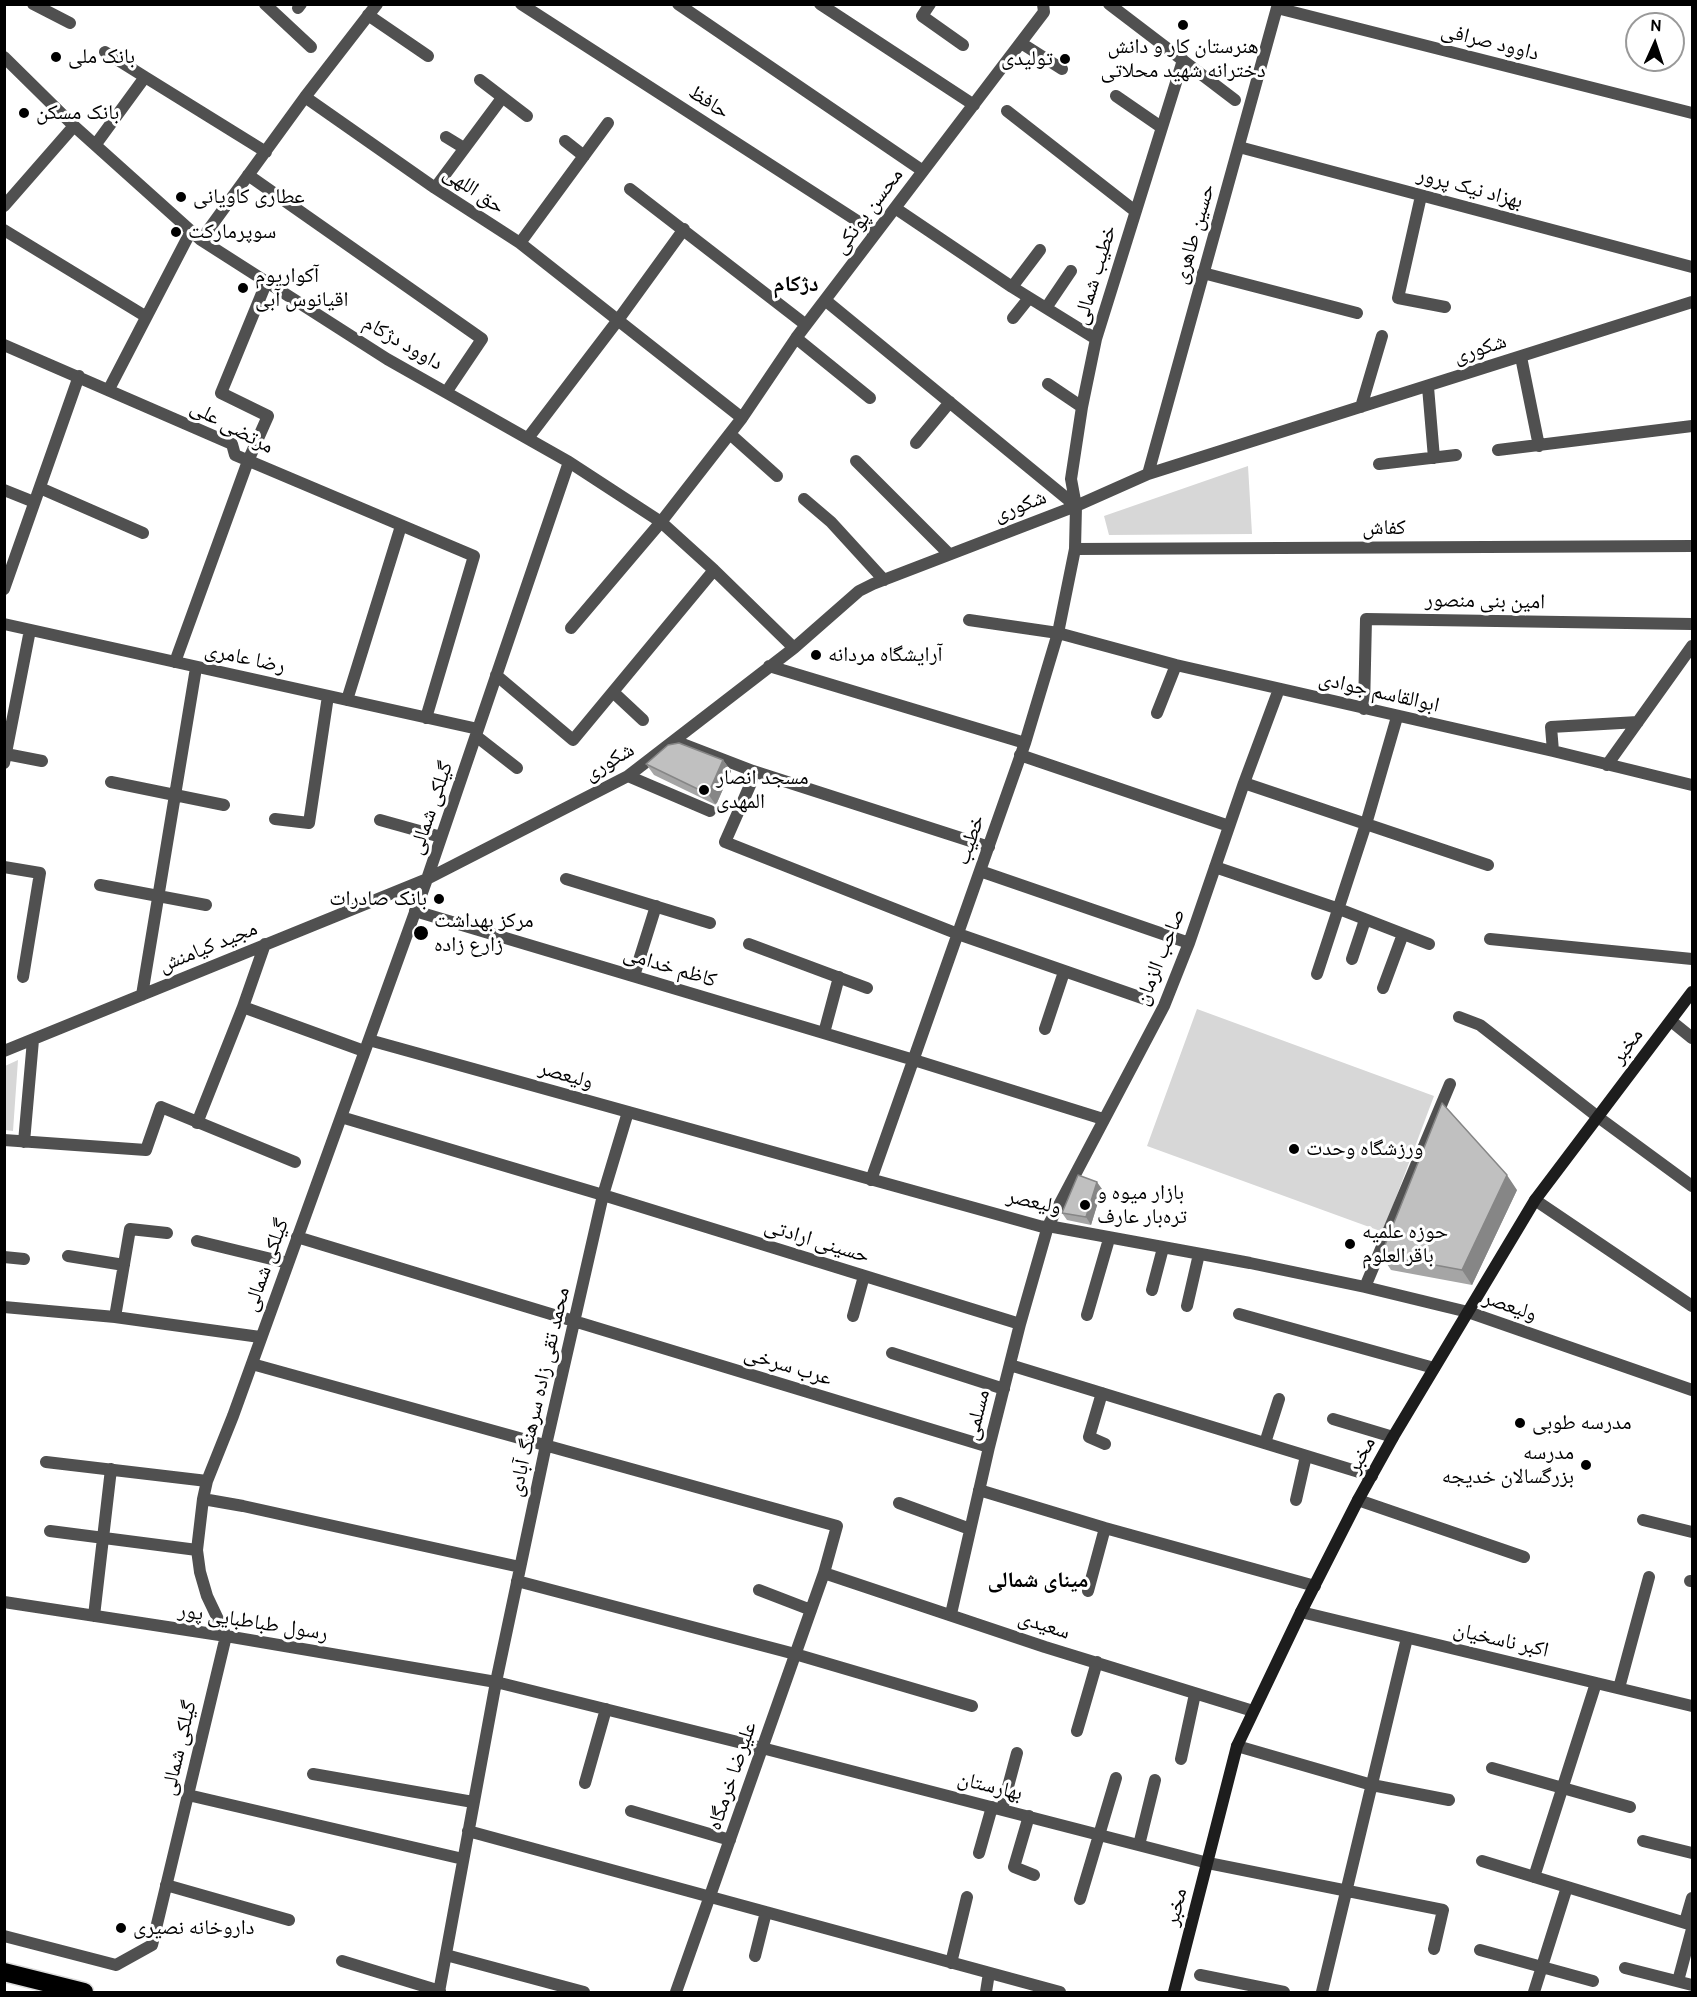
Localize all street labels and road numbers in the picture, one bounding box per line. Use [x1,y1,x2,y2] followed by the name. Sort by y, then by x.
[1438,18,1542,66] street label: داوود صرافی
[684,80,734,124] street label: حافظ
[439,160,509,220] street label: حق اللهی
[1414,162,1526,214] street label: بهزاد نیک پرور
[827,163,909,259] street label: محسن پونکی
[1168,181,1220,287] street label: حسین طاهری
[1068,222,1122,328] street label: خطیب شمالی
[359,310,447,376] street label: داوود دژکام
[1450,329,1510,369] street label: شکوری
[186,395,278,459] street label: مرتضی علی
[990,484,1050,528] street label: شکوری
[1362,515,1406,541] street label: کفاش
[1425,587,1545,615] street label: امین بنی منصور
[202,637,288,679] street label: رضا عامری
[1316,666,1442,718] street label: ابوالقاسم جوادی
[579,737,639,787] street label: شکوری
[403,758,459,858] street label: گيلکی شمالی
[950,812,990,868] street label: خطیب
[1129,905,1191,1009] street label: صاحب الزمان
[155,916,261,978] street label: مجید کیامنش
[620,941,720,993] street label: کاظم خدامی
[1605,1023,1649,1069] street label: مخبر
[536,1055,596,1095] street label: ولیعصر
[1004,1183,1064,1221] street label: ولیعصر
[761,1213,873,1269] street label: حسینی ارادتی
[238,1215,294,1315] street label: گيلکی شمالی
[503,1285,575,1499] street label: محمد تقی زاده سرهنگ آبادی
[1480,1285,1540,1327] street label: ولیعصر
[741,1341,835,1391] street label: عرب سرخی
[959,1387,995,1443] street label: مسلمی
[1341,1432,1381,1478] street label: مخبر
[176,1598,330,1646] street label: رسول طباطبایی پور
[1015,1605,1073,1645] street label: سعیدی
[1451,1617,1551,1663] street label: اکبر ناسخیان
[156,1698,202,1798] street label: گيلکی شمالی
[702,1718,762,1834] street label: علیرضا خرمگاه
[955,1766,1025,1806] street label: بهارستان
[1159,1885,1193,1929] street label: مخبر

